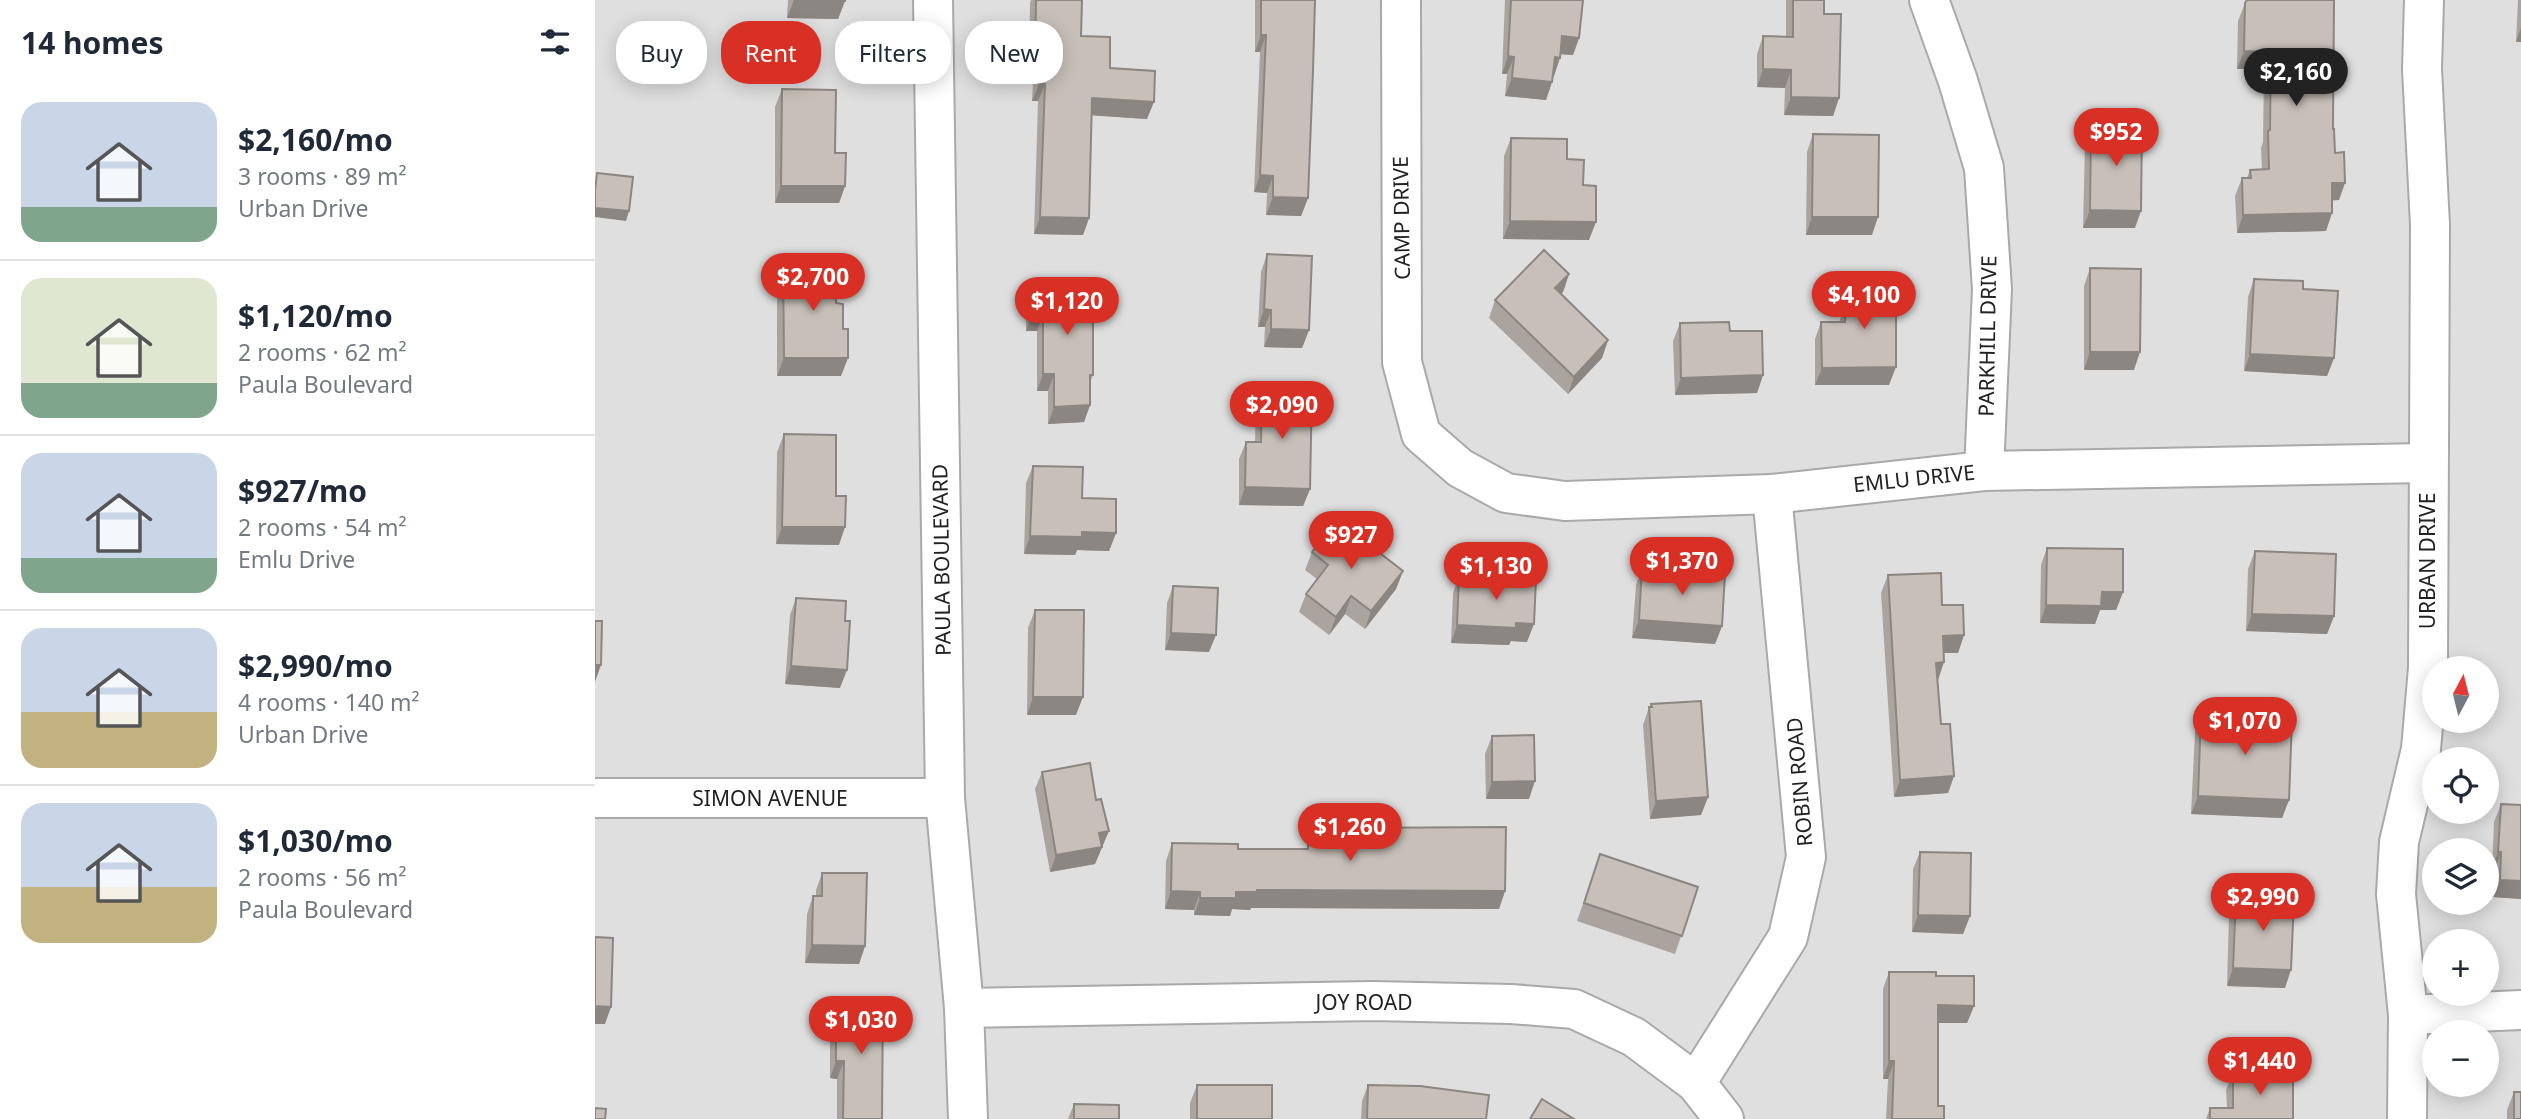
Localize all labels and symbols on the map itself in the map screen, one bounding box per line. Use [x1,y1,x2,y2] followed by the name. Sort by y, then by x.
[2239,48,2353,108] pin: $2,160
[2075,108,2157,168] pin: $952
[1386,156,1416,280] street label: CAMP DRIVE
[756,254,870,313] pin: $2,700
[1972,255,2002,417] street label: PARKHILL DRIVE
[1807,272,1921,331] pin: $4,100
[1010,278,1124,337] pin: $1,120
[1225,382,1339,441] pin: $2,090
[1852,458,1976,498] street label: EMLU DRIVE
[925,464,957,656] street label: PAULA BOULEVARD
[2413,493,2441,629] street label: URBAN DRIVE
[1310,512,1392,571] pin: $927
[1625,538,1739,597] pin: $1,370
[1439,542,1553,602] pin: $1,130
[2422,656,2499,733] north arrow
[2188,698,2302,757] pin: $1,070
[1779,716,1819,848] street label: ROBIN ROAD
[692,784,848,812] street label: SIMON AVENUE
[1293,804,1407,863] pin: $1,260
[2206,874,2320,933] pin: $2,990
[1313,988,1413,1016] street label: JOY ROAD
[804,996,918,1056] pin: $1,030
[2203,1038,2317,1097] pin: $1,440

